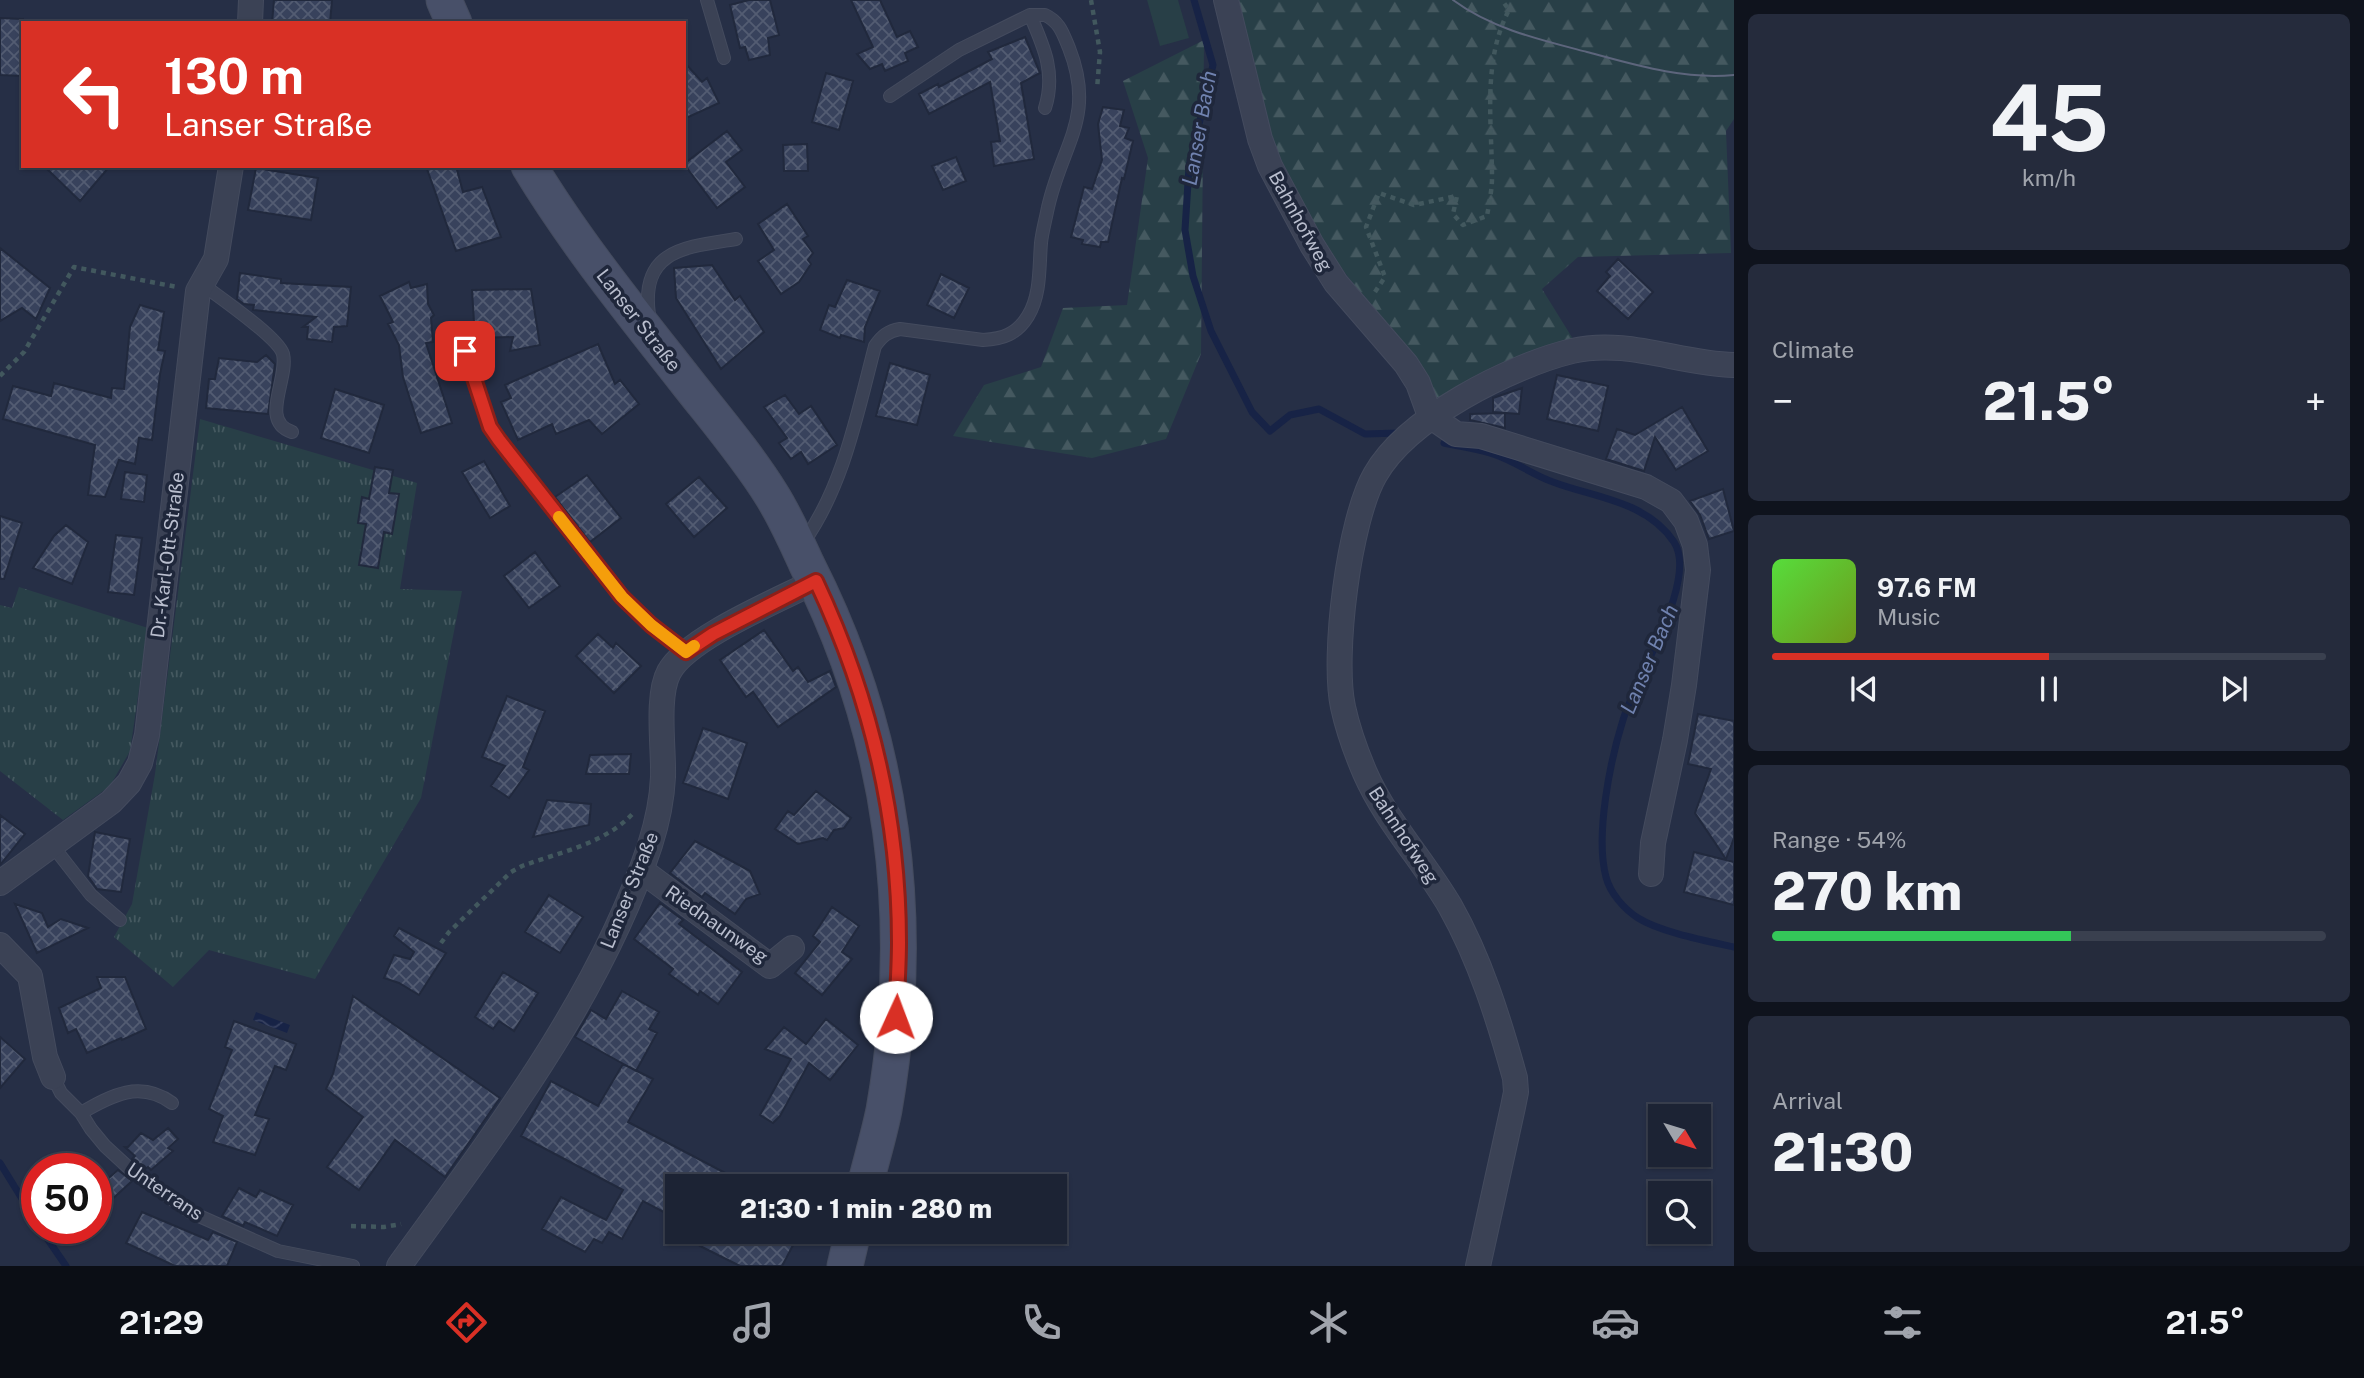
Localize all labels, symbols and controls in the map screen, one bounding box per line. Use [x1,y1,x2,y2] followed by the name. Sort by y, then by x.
[164,47,304,105] text: 130 m
[49,49,140,140] icon: left
[1989,65,2109,171] text: 45
[1177,69,1221,187] water label: Lanser Bach
[164,106,372,143] text: Lanser Straße
[2022,164,2076,191] text: km/h
[1264,167,1338,275] street label: Bahnhofweg
[592,264,686,376] street label: Lanser Straße
[435,321,495,381] pin
[446,332,484,370] icon: arrive
[1772,336,1854,363] text: Climate
[1983,371,2115,432] text: 21.5°
[1772,379,1793,424] text: −
[2305,379,2326,424] text: +
[146,471,188,639] street label: Dr.-Karl-Ott-Straße
[1877,572,1977,603] text: 97.6 FM
[1615,601,1683,717] water label: Lanser Bach
[1877,603,1941,630] text: Music
[1845,670,1883,708] icon: previous
[2030,670,2068,708] icon: pause
[2215,670,2253,708] icon: next
[1364,782,1444,888] street label: Bahnhofweg
[1772,826,1906,853] text: Range · 54%
[596,829,662,951] street label: Lanser Straße
[1772,861,1962,922] text: 270 km
[662,881,773,968] street label: Riednaunweg
[859,980,933,1054] position arrow
[1772,1087,1843,1114] text: Arrival
[1648,1104,1712,1167] north arrow
[1648,1104,1711,1244] map controls
[1772,1122,1913,1183] text: 21:30
[21,1153,112,1244] speed limit sign: 50
[123,1157,207,1225] street label: Unterrans
[1648,1181,1711,1244] button: search
[740,1193,992,1224] text: 21:30 · 1 min · 280 m
[442,1298,491,1347] icon: directions
[729,1298,778,1347] icon: music
[1017,1298,1066,1347] icon: phone
[1304,1298,1353,1347] icon: climate
[1591,1298,1640,1347] icon: car
[1878,1298,1927,1347] icon: filters
[119,1304,204,1341] text: 21:29
[2165,1304,2245,1341] text: 21.5°

